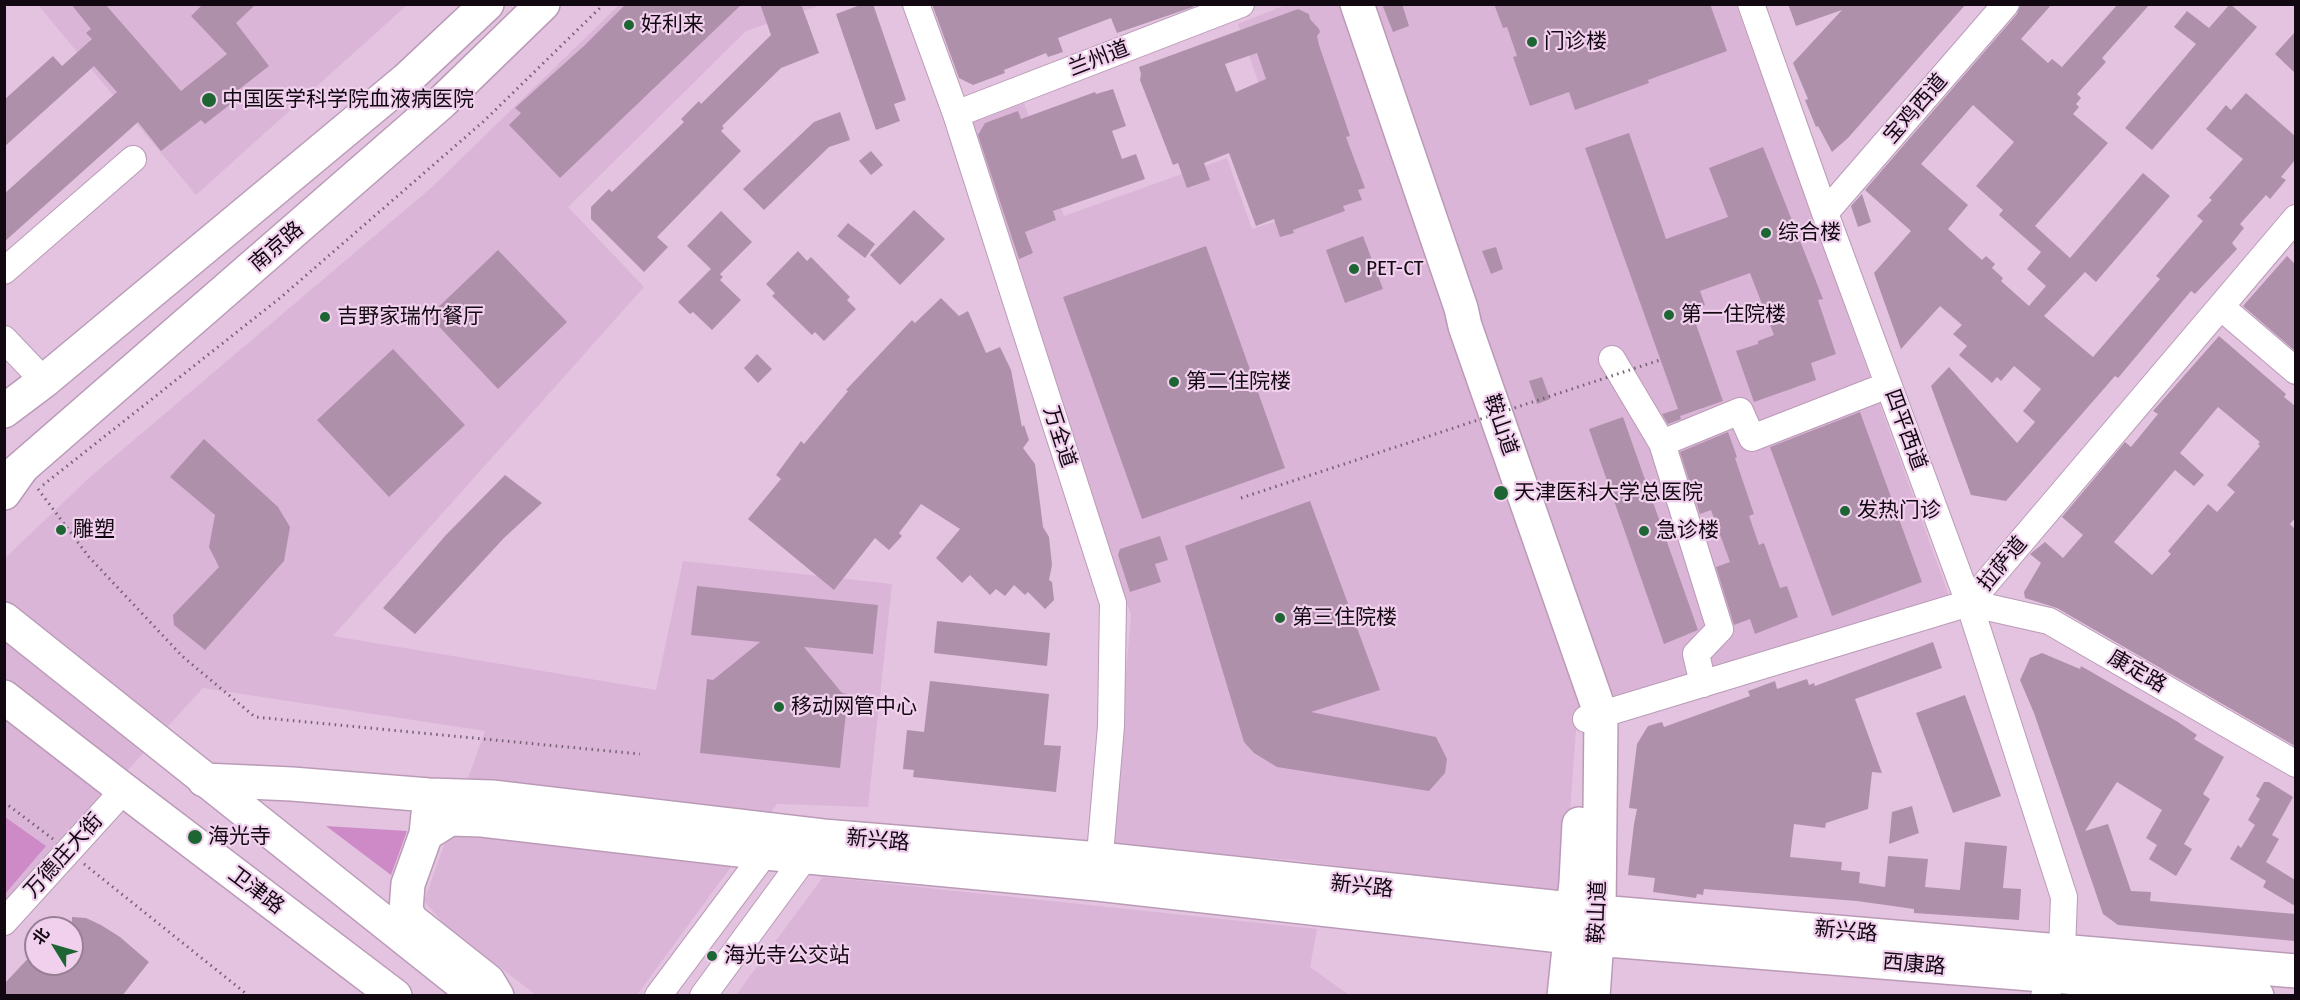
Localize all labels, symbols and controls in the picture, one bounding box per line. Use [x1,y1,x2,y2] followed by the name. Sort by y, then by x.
[641,12,704,38] place label: 好利来
[622,18,636,32] marker: 好利来
[1544,29,1607,55] place label: 门诊楼
[1525,35,1539,49] marker: 门诊楼
[1065,36,1133,82] street label: 兰州道
[1879,69,1953,149] street label: 宝鸡西道
[222,87,474,113] place label: 中国医学科学院血液病医院
[200,91,218,109] marker: 中国医学科学院血液病医院
[245,217,309,277] street label: 南京路
[1778,220,1841,246] place label: 综合楼
[1759,226,1773,240] marker: 综合楼
[1366,256,1423,282] place label: PET-CT
[1347,262,1361,276] marker: PET-CT
[1681,302,1786,328] place label: 第一住院楼
[337,304,484,330] place label: 吉野家瑞竹餐厅
[1662,308,1676,322] marker: 第一住院楼
[318,310,332,324] marker: 吉野家瑞竹餐厅
[1186,369,1291,395] place label: 第二住院楼
[1167,375,1181,389] marker: 第二住院楼
[1879,386,1931,474] street label: 四平西道
[1478,391,1522,459] street label: 鞍山道
[1037,403,1081,471] street label: 万全道
[1514,480,1703,506] place label: 天津医科大学总医院
[1492,484,1510,502] marker: 天津医科大学总医院
[1857,498,1941,524] place label: 发热门诊
[1838,504,1852,518] marker: 发热门诊
[73,517,115,543] place label: 雕塑
[1656,518,1719,544] place label: 急诊楼
[54,523,68,537] marker: 雕塑
[1637,524,1651,538] marker: 急诊楼
[1973,532,2033,596] street label: 拉萨道
[1292,605,1397,631] place label: 第三住院楼
[1273,611,1287,625] marker: 第三住院楼
[2103,645,2171,699] street label: 康定路
[791,694,917,720] place label: 移动网管中心
[772,700,786,714] marker: 移动网管中心
[20,809,108,903] street label: 万德庄大街
[208,824,271,850] place label: 海光寺
[846,826,910,856] street label: 新兴路
[186,828,204,846] marker: 海光寺
[223,862,289,920] street label: 卫津路
[1329,871,1395,903] street label: 新兴路
[1584,880,1612,944] street label: 鞍山道
[24,916,84,976] north arrow
[1814,917,1878,947] street label: 新兴路
[28,924,53,948] text: 北
[724,943,850,969] place label: 海光寺公交站
[705,949,719,963] marker: 海光寺公交站
[1882,950,1946,980] street label: 西康路

